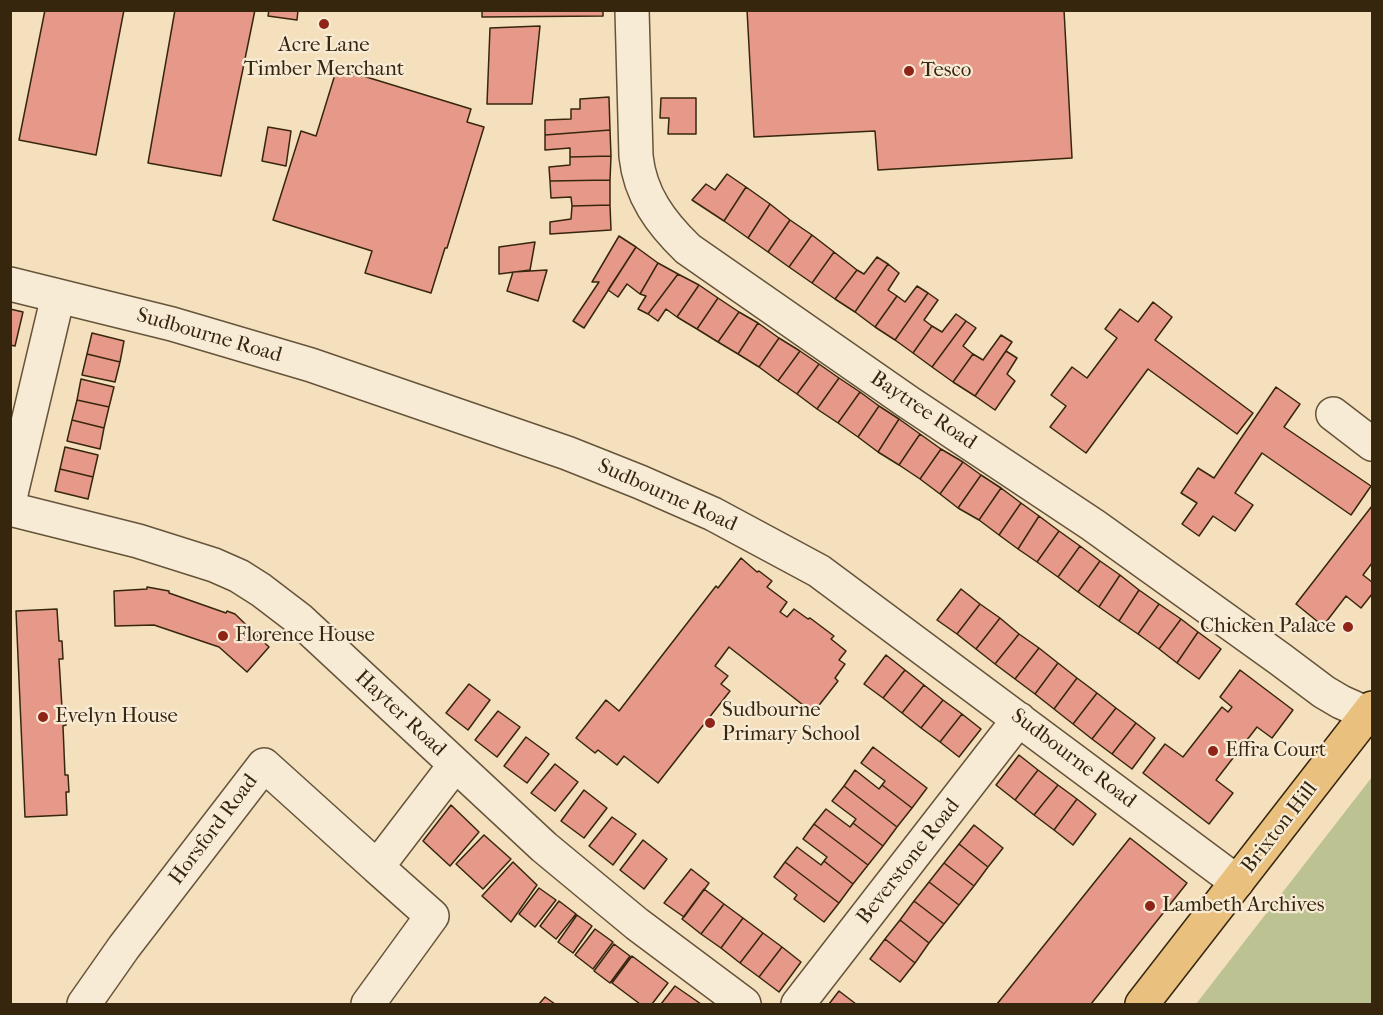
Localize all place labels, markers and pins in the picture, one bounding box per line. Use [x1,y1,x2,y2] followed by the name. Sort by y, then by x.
[317,17,331,31] marker: Acre Lane Timber Merchant
[244,33,404,83] place label: Acre Lane Timber Merchant
[921,58,971,84] place label: Tesco
[902,64,916,78] marker: Tesco
[1200,614,1336,640] place label: Chicken Palace
[1341,620,1355,634] marker: Chicken Palace
[235,623,375,649] place label: Florence House
[216,629,230,643] marker: Florence House
[722,698,860,748] place label: Sudbourne Primary School
[55,704,178,730] place label: Evelyn House
[36,710,50,724] marker: Evelyn House
[703,716,717,730] marker: Sudbourne Primary School
[1225,738,1326,764] place label: Effra Court
[1206,744,1220,758] marker: Effra Court
[1162,893,1325,919] place label: Lambeth Archives
[1143,899,1157,913] marker: Lambeth Archives

